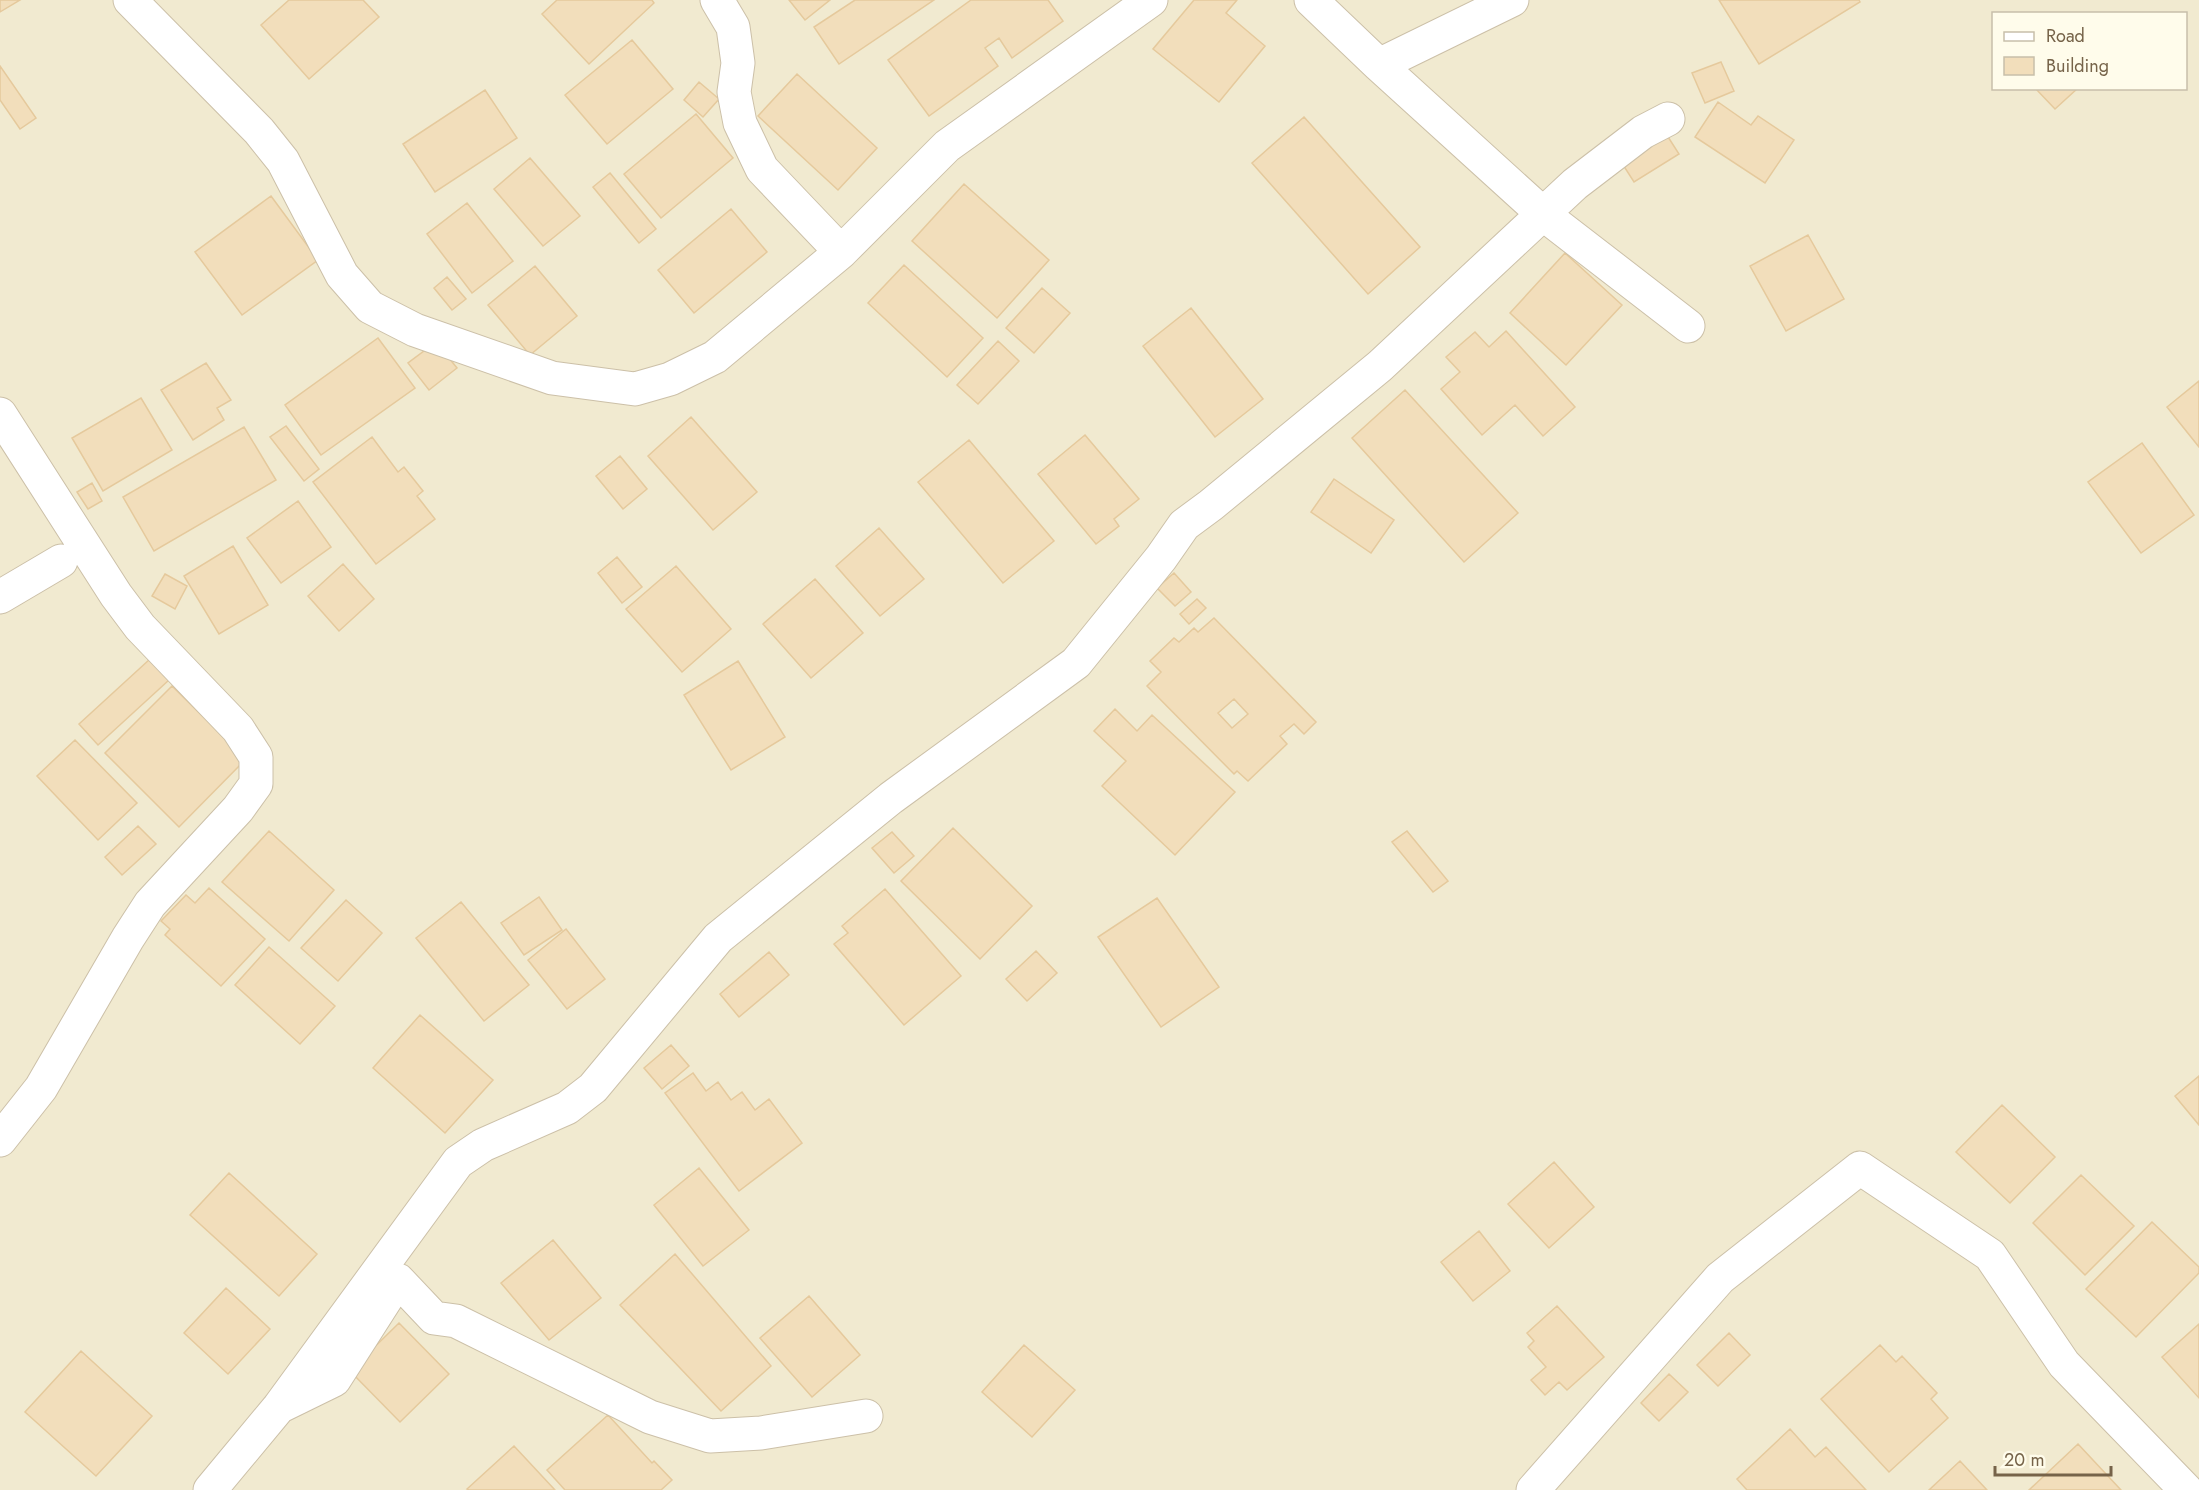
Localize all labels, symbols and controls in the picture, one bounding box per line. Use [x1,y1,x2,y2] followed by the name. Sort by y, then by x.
[1992,12,2187,90] legend
[2046,23,2085,49] text: Road
[2046,53,2109,79] text: Building
[1995,1439,2110,1477] scale bar
[2004,1447,2044,1473] text: 20 m

